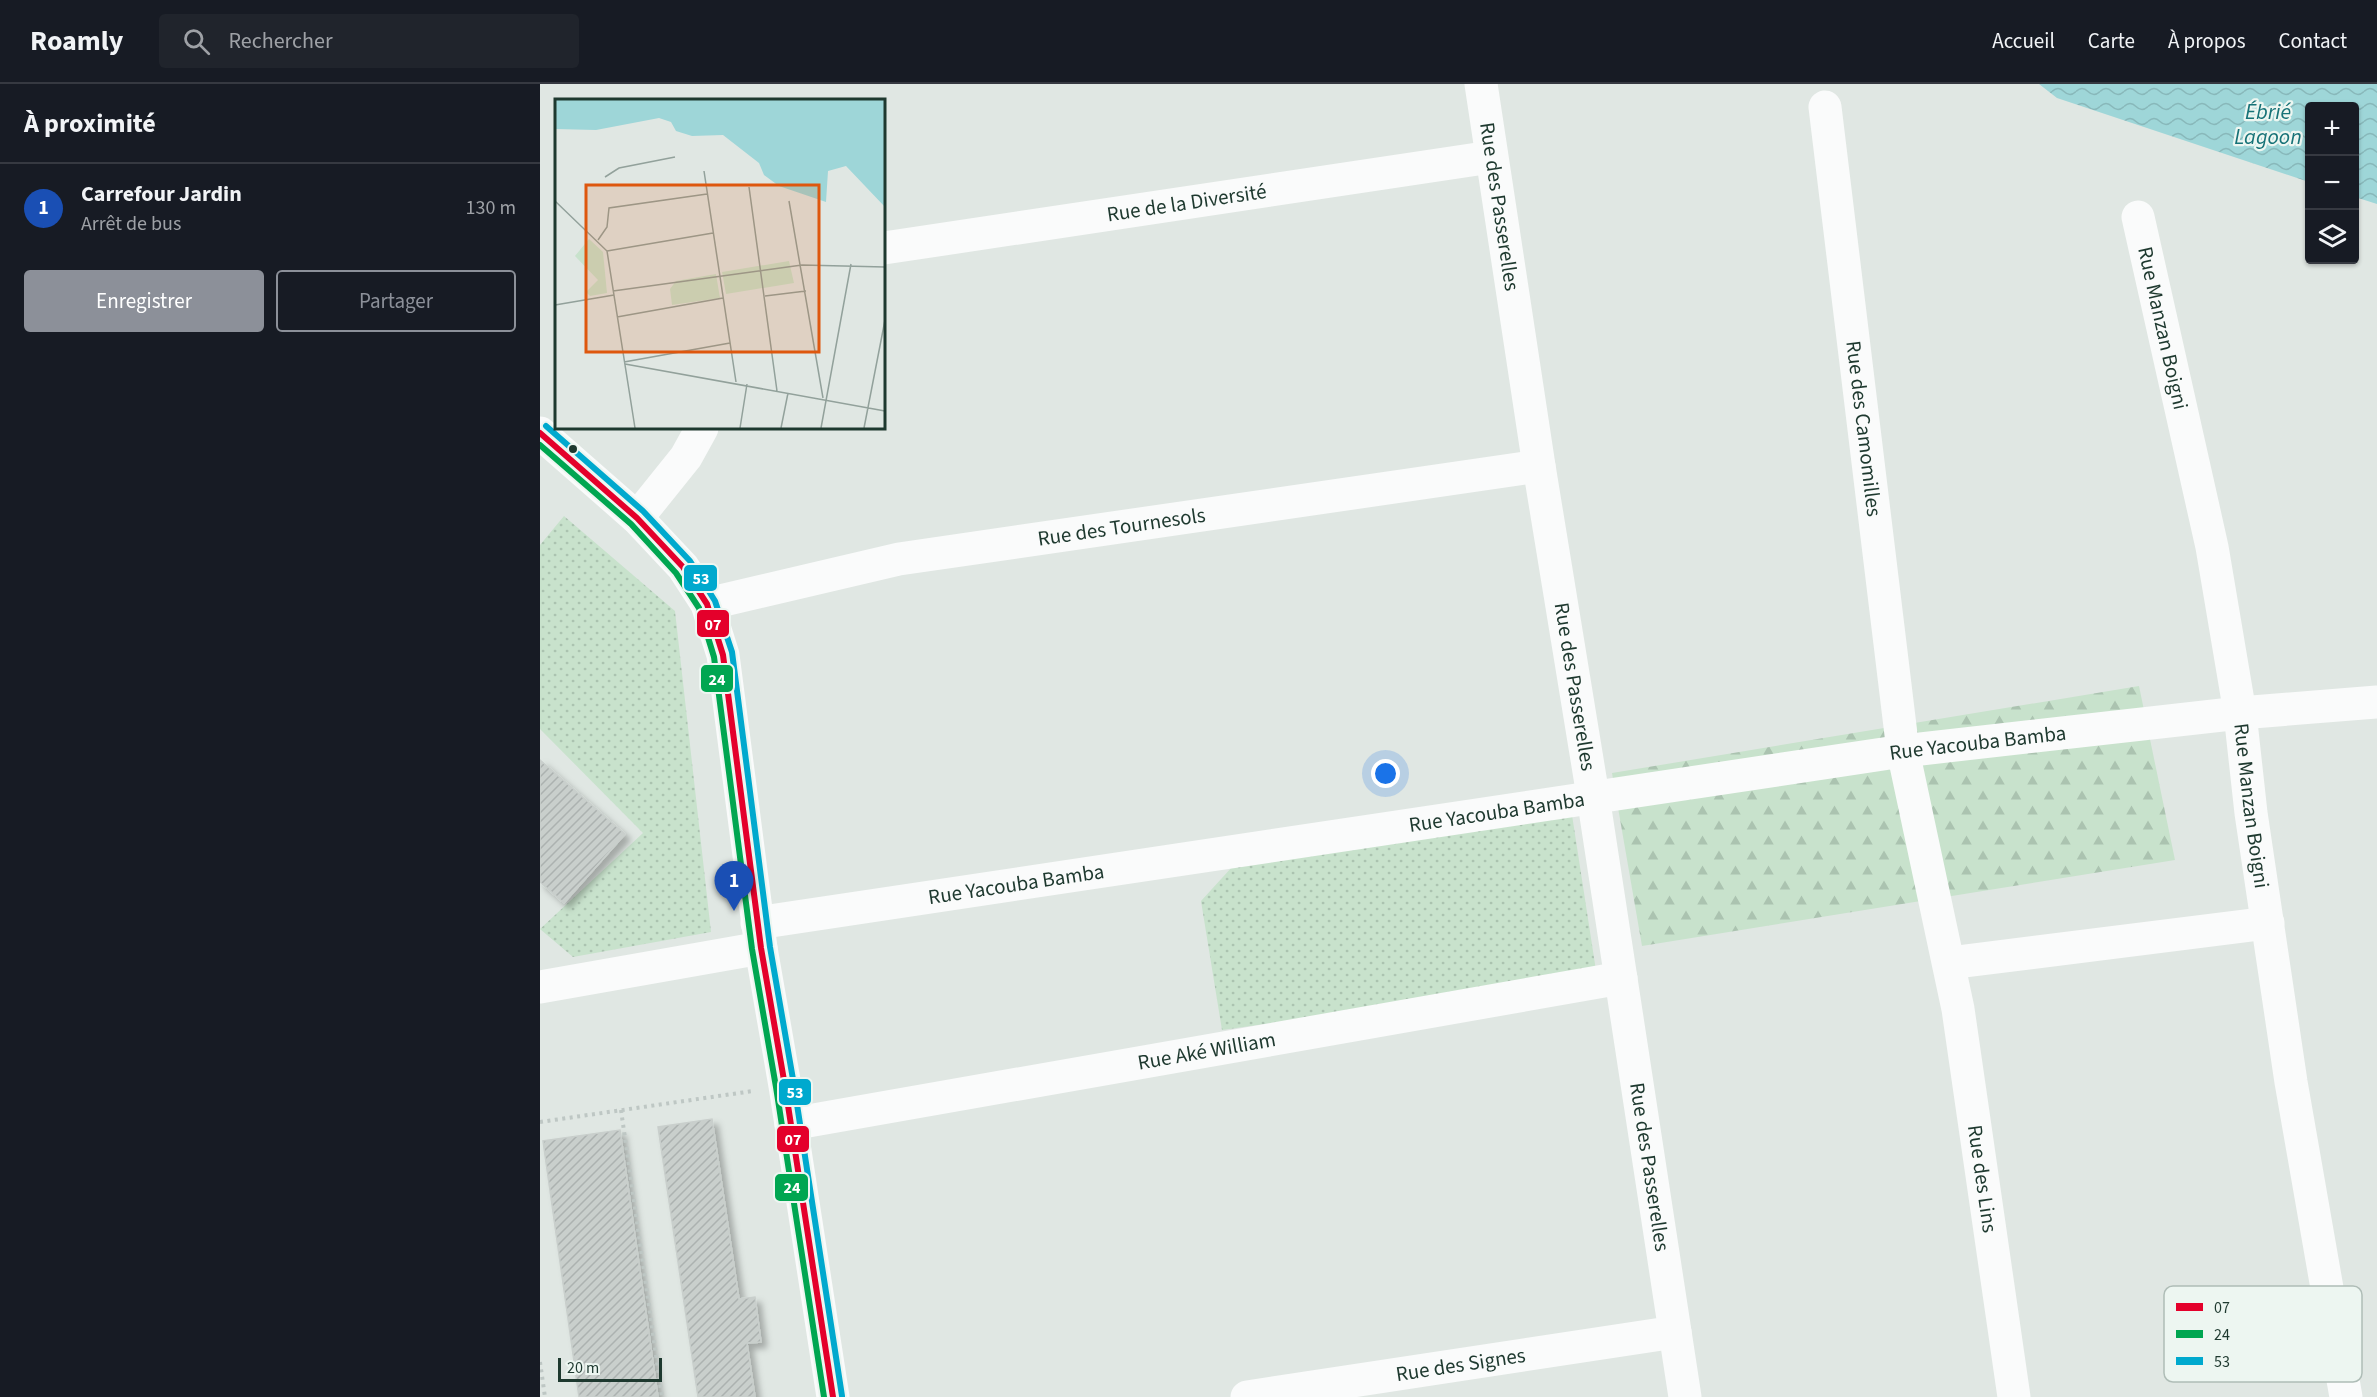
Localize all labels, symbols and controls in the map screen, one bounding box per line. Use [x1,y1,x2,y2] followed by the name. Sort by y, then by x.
[159,14,579,68] search box
[30,21,123,61] text: Roamly
[180,25,213,58] icon: search
[228,25,333,57] text: Rechercher
[1992,26,2055,56] text: Accueil
[2088,26,2135,56] text: Carte
[2168,26,2245,56] text: À propos
[2278,26,2347,56] text: Contact
[2234,96,2302,153] water label: Ébrié Lagoon
[555,99,885,429] inset map
[2305,102,2359,264] map controls
[2305,102,2359,156] button: +
[24,105,156,142] text: À proximité
[1472,120,1527,293] street label: Rue des Passerelles
[2305,156,2359,210] button: −
[1105,176,1269,229] street label: Rue de la Diversité
[81,178,242,210] text: Carrefour Jardin
[38,194,49,222] text: 1
[466,194,516,222] text: 130 m
[81,210,181,238] text: Arrêt de bus
[2305,210,2359,264] button: layers
[2130,244,2196,413] street label: Rue Manzan Boigni
[24,270,264,332] button: Enregistrer
[276,270,516,332] button: Partager
[1838,339,1890,519] street label: Rue des Camomilles
[567,443,579,455] unlabelled marker
[1035,500,1208,554] street label: Rue des Tournesols
[683,564,718,592] line badge: 53
[693,568,709,590] text: 53
[1547,600,1604,773] street label: Rue des Passerelles
[696,609,730,638] line badge: 07
[705,614,721,636] text: 07
[700,664,734,693] line badge: 24
[709,669,726,691] text: 24
[1887,718,2068,768] street label: Rue Yacouba Bamba
[2226,722,2277,890] street label: Rue Manzan Boigni
[1371,759,1400,788] your location
[1407,784,1587,840] street label: Rue Yacouba Bamba
[926,856,1106,912] street label: Rue Yacouba Bamba
[714,862,754,911] pin: 1
[1135,1024,1278,1078] street label: Rue Aké William
[778,1078,812,1106] line badge: 53
[1622,1081,1678,1253] street label: Rue des Passerelles
[787,1082,803,1104] text: 53
[1960,1123,2005,1235] street label: Rue des Lins
[776,1125,810,1153] line badge: 07
[785,1129,801,1151] text: 07
[774,1173,809,1202] line badge: 24
[784,1177,801,1199] text: 24
[2164,1286,2362,1382] legend
[2214,1297,2230,1319] text: 07
[2214,1324,2230,1346] text: 24
[1394,1340,1528,1389] street label: Rue des Signes
[2214,1351,2230,1373] text: 53
[558,1355,662,1382] scale bar
[567,1357,599,1379] text: 20 m

